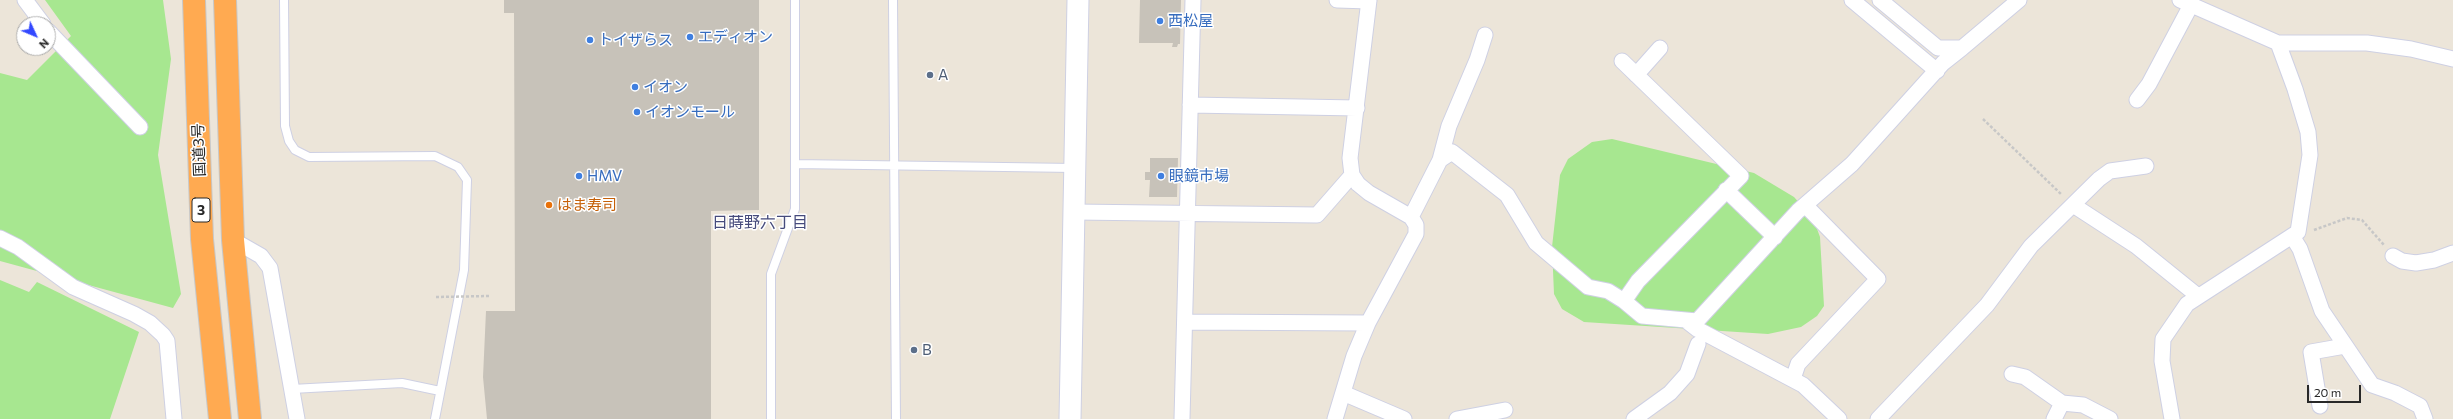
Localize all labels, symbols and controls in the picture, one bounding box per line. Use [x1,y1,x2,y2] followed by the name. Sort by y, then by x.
[1168,12,1213,30] place label: 西松屋
[16,16,56,56] north arrow
[1155,16,1165,26] marker: 西松屋
[698,28,773,46] place label: エディオン
[598,31,673,49] place label: トイザらス
[685,32,695,42] marker: エディオン
[585,35,595,45] marker: トイザらス
[37,36,52,51] text: N
[938,66,948,84] place label: A
[925,70,935,80] marker: A
[643,78,688,96] place label: イオン
[630,82,640,92] marker: イオン
[645,103,735,121] place label: イオンモール
[632,107,642,117] marker: イオンモール
[189,123,209,177] street label: 国道3号
[587,167,622,185] place label: HMV
[1169,167,1229,185] place label: 眼鏡市場
[574,171,584,181] marker: HMV
[1156,171,1166,181] marker: 眼鏡市場
[557,196,617,214] place label: はま寿司
[192,198,210,222] road number: 3
[544,200,554,210] marker: はま寿司
[712,213,808,233] district label: 日蒔野六丁目
[922,341,932,359] place label: B
[909,345,919,355] marker: B
[2309,377,2363,403] scale bar
[2314,385,2341,399] text: 20 m

